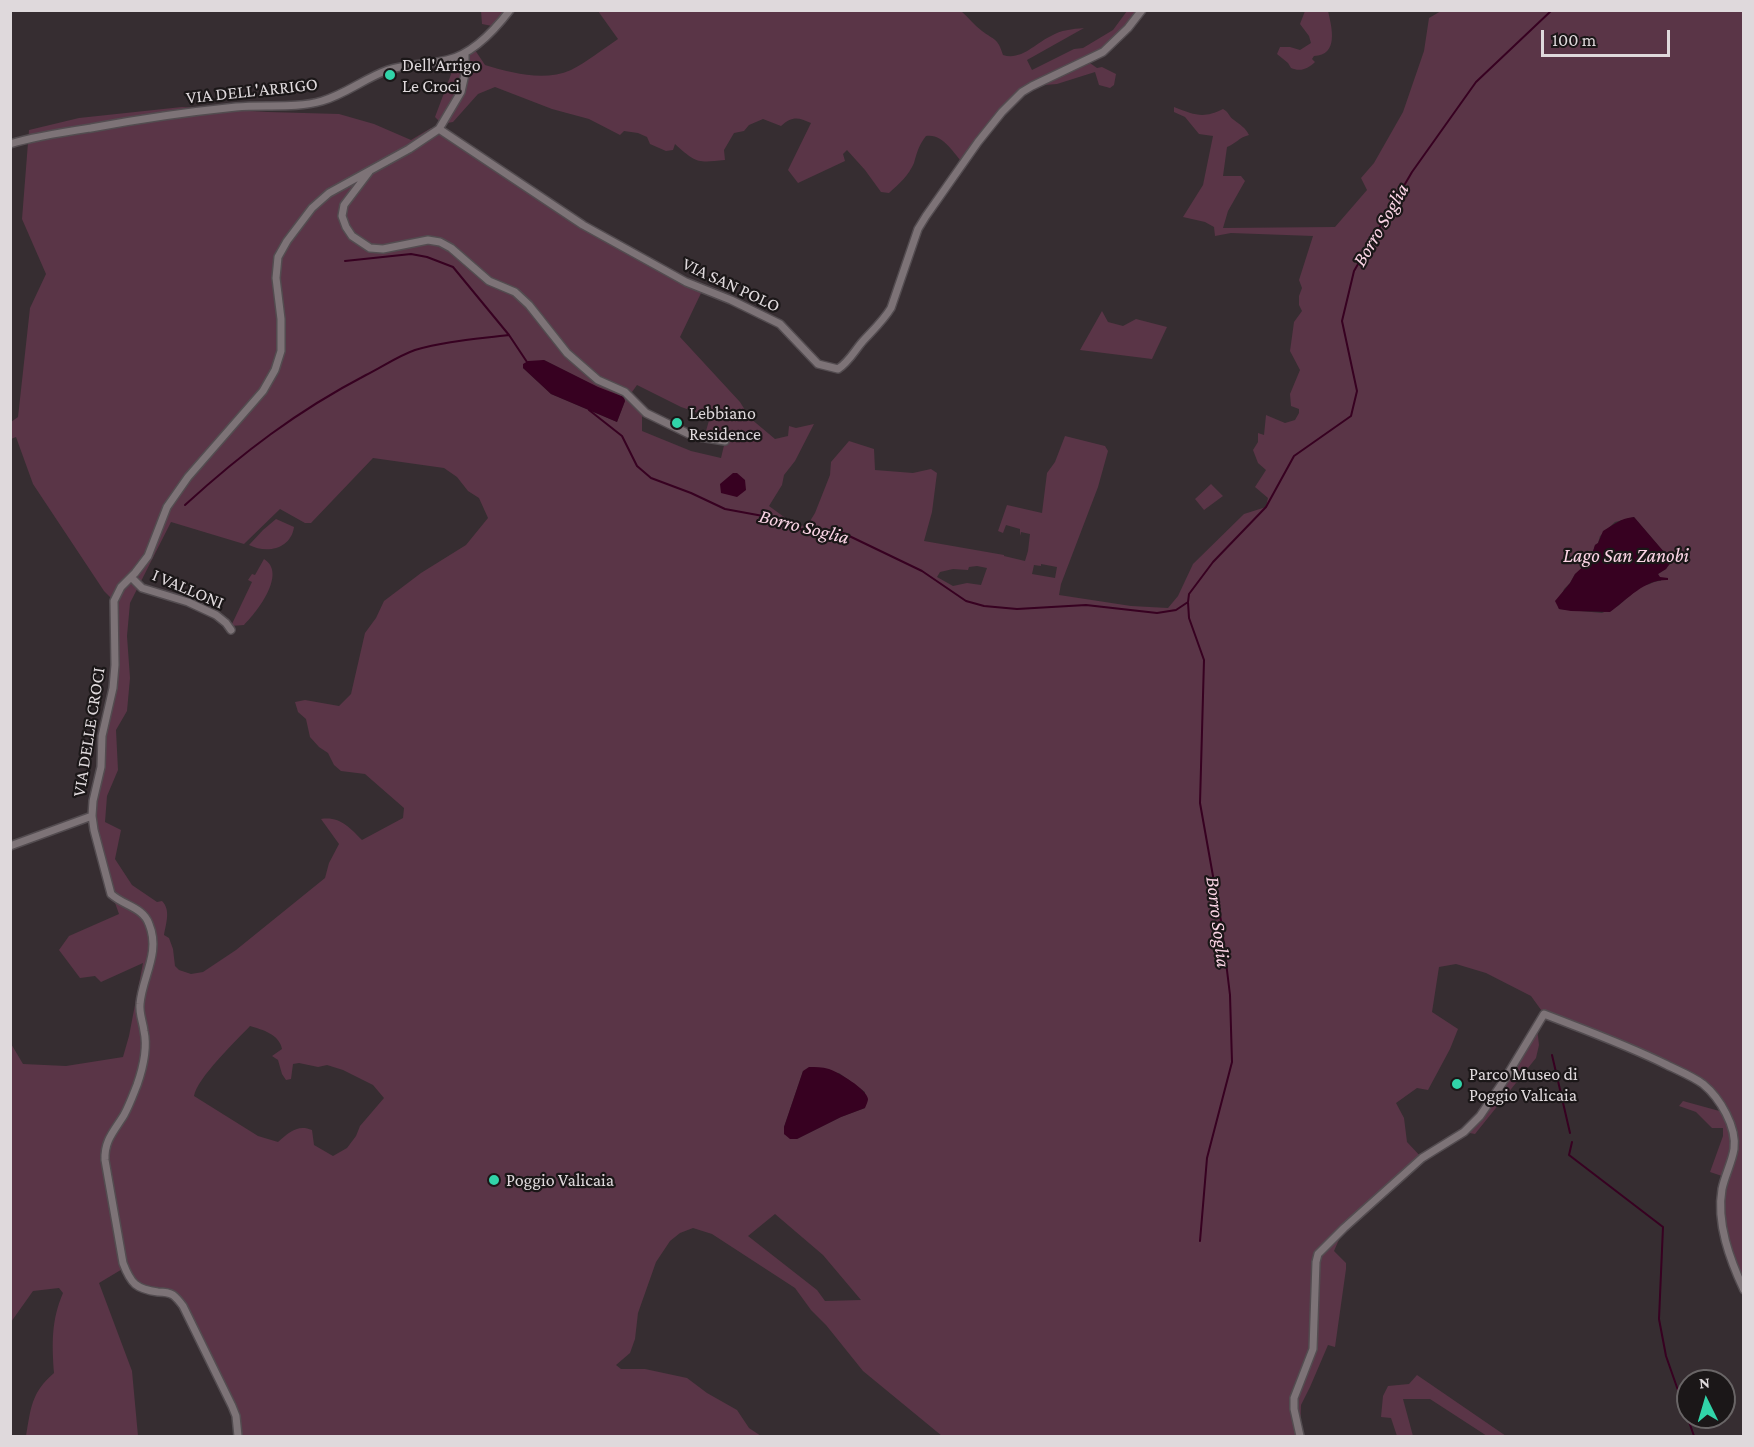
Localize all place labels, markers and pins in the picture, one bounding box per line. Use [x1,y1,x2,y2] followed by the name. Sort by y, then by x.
[402,54,481,97] place label: Dell'Arrigo Le Croci
[383,68,397,82] marker: Dell'Arrigo Le Croci
[689,402,761,444] place label: Lebbiano Residence
[670,416,684,430] marker: Lebbiano Residence
[1469,1063,1578,1106] place label: Parco Museo di Poggio Valicaia
[1450,1077,1464,1091] marker: Parco Museo di Poggio Valicaia
[506,1169,614,1191] place label: Poggio Valicaia
[487,1173,501,1187] marker: Poggio Valicaia

